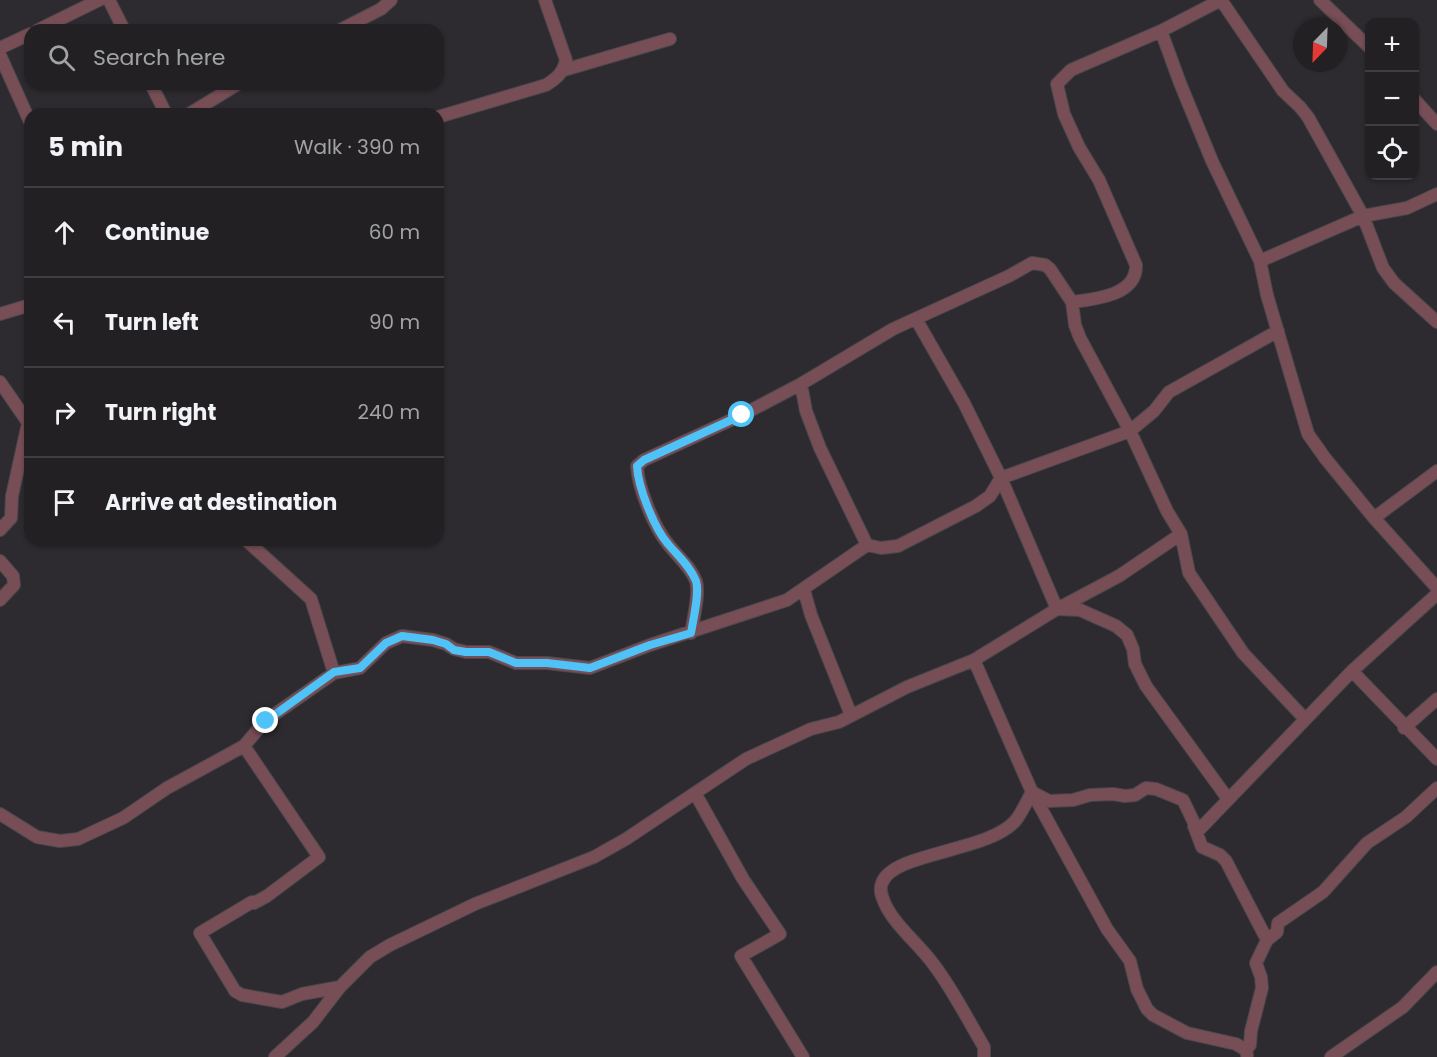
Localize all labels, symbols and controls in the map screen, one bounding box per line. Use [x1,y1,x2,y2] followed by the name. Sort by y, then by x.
[1293,18,1347,72] north arrow
[1365,18,1419,180] map controls
[1365,18,1419,72] button: +
[24,24,444,90] search box
[45,41,78,74] icon: search
[93,42,226,73] text: Search here
[1365,72,1419,126] button: −
[1365,126,1419,180] button: locate
[48,129,123,165] text: 5 min
[294,133,420,161] text: Walk · 390 m
[48,216,81,249] icon: ahead
[105,217,209,248] text: Continue
[369,218,420,246] text: 60 m
[48,306,81,339] icon: left
[105,307,199,338] text: Turn left
[369,308,420,336] text: 90 m
[48,396,81,429] icon: right
[105,397,216,428] text: Turn right
[357,398,420,426] text: 240 m
[728,401,754,427] route start
[48,486,81,519] icon: arrive
[105,487,337,518] text: Arrive at destination
[252,707,278,733] route end

